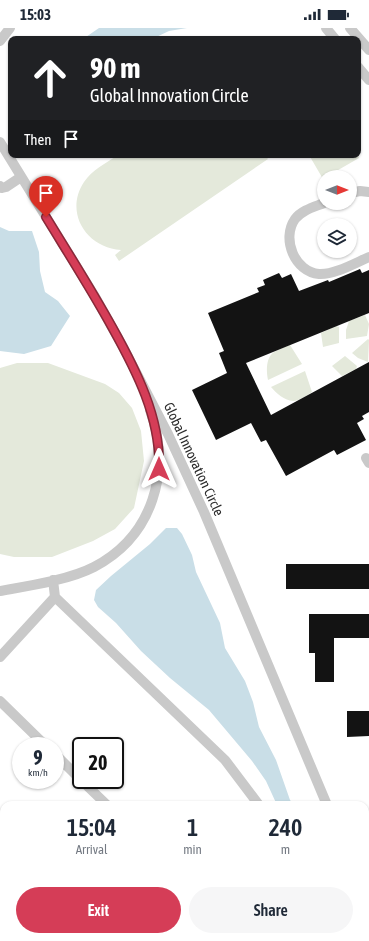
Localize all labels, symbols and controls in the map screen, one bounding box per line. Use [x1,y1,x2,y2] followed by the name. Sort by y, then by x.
[20,6,51,23] text: 15:03
[24,52,76,104] icon: ahead
[90,52,140,84] text: 90 m
[90,85,249,106] text: Global Innovation Circle
[60,128,82,150] icon: arrive
[24,131,52,148] text: Then
[317,170,357,210] north arrow
[317,170,357,258] map controls
[29,176,63,217] pin
[35,182,57,204] icon: arrive
[317,218,357,258] button: layers
[161,400,227,518] street label: Global Innovation Circle
[138,448,180,490] position arrow
[72,737,124,789] speed limit sign: 20
[33,746,43,769] text: 9
[28,767,48,778] text: km/h
[67,814,117,841] text: 15:04
[187,814,198,841] text: 1
[269,814,302,841] text: 240
[76,842,107,857] text: Arrival
[183,842,202,857] text: min
[281,842,290,857] text: m
[16,887,181,933] button: Exit
[189,887,353,933] button: Share

